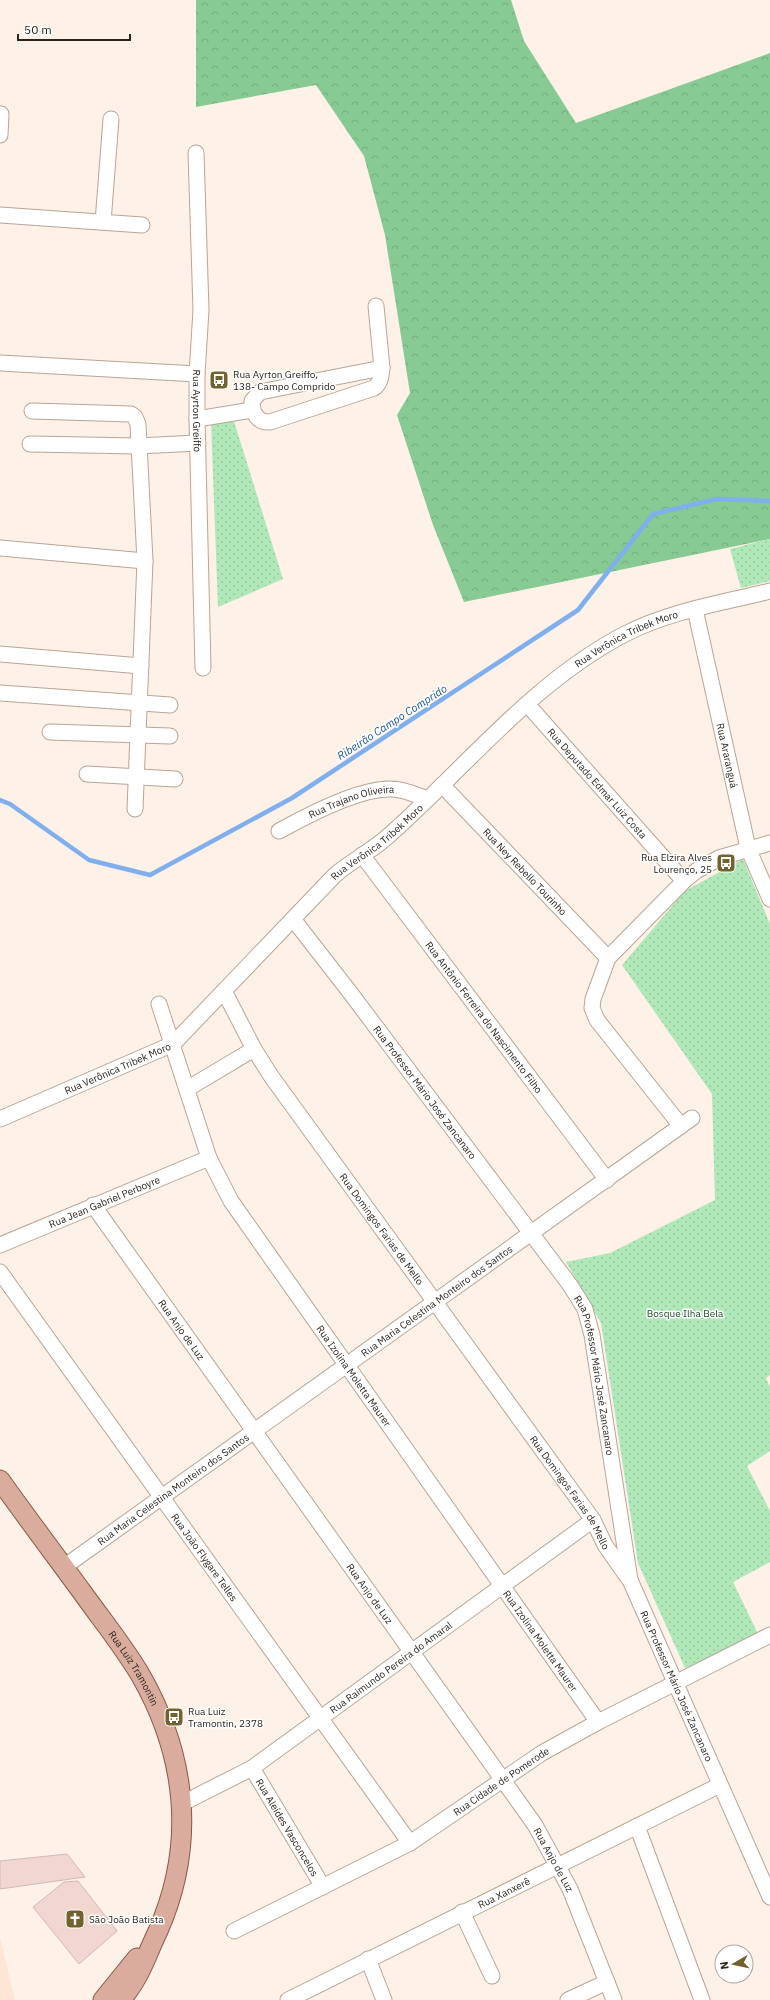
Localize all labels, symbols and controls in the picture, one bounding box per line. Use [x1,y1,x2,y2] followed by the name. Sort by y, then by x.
[18,16,130,42] scale bar
[24,22,52,37] text: 50 m
[233,368,336,393] place label: Rua Ayrton Greiffo, 138- Campo Comprido
[190,369,204,453] street label: Rua Ayrton Greiffo
[208,369,230,391] bus stop icon: Rua Ayrton Greiffo, 138- Campo Comprido
[572,607,680,670] street label: Rua Verônica Tribek Moro
[334,681,450,763] water label: Ribeirão Campo Comprido
[714,722,741,790] street label: Rua Araranguá
[545,725,650,842] street label: Rua Deputado Edmar Luiz Costa
[306,782,395,821] street label: Rua Trajano Oliveira
[328,801,426,882] street label: Rua Verônica Tribek Moro
[480,825,570,918] street label: Rua Ney Rebello Tourinho
[641,851,712,876] place label: Rua Elzira Alves Lourenço, 25
[715,852,737,874] bus stop icon: Rua Elzira Alves Lourenço, 25
[423,939,546,1096] street label: Rua Antônio Ferreira do Nascimento Filho
[371,1023,480,1162] street label: Rua Professor Mário José Zancanaro
[62,1039,173,1097] street label: Rua Verônica Tribek Moro
[337,1170,427,1288] street label: Rua Domingos Farias de Mello
[47,1172,162,1230] street label: Rua Jean Gabriel Perboyre
[358,1242,515,1359] street label: Rua Maria Celestina Monteiro dos Santos
[571,1293,617,1456] street label: Rua Professor Mário José Zancanaro
[156,1297,208,1363] street label: Rua Anjo de Luz
[647,1307,724,1320] park label: Bosque Ilha Bela
[314,1322,395,1429] street label: Rua Izolina Moletta Maurer
[95,1430,251,1548] street label: Rua Maria Celestina Monteiro dos Santos
[527,1433,613,1552] street label: Rua Domingos Farias de Mello
[169,1511,241,1604] street label: Rua João Flygare Telles
[344,1561,396,1627] street label: Rua Anjo de Luz
[500,1587,581,1694] street label: Rua Izolina Moletta Maurer
[638,1609,716,1764] street label: Rua Professor Mário José Zancanaro
[327,1618,455,1716] street label: Rua Raimundo Pereira do Amaral
[106,1628,162,1708] street label: Rua Luiz Tramontin
[188,1705,263,1730] place label: Rua Luiz Tramontin, 2378
[163,1706,185,1728] bus stop icon: Rua Luiz Tramontin, 2378
[451,1744,552,1818] street label: Rua Cidade de Pomerode
[253,1776,322,1879] street label: Rua Aleídes Vasconcelos
[531,1825,577,1894] street label: Rua Anjo de Luz
[476,1874,532,1911] street label: Rua Xanxerê
[64,1908,86,1930] church icon: São João Batista
[89,1913,164,1926] place label: São João Batista
[714,1944,754,1984] north arrow
[717,1961,732,1971] text: N

